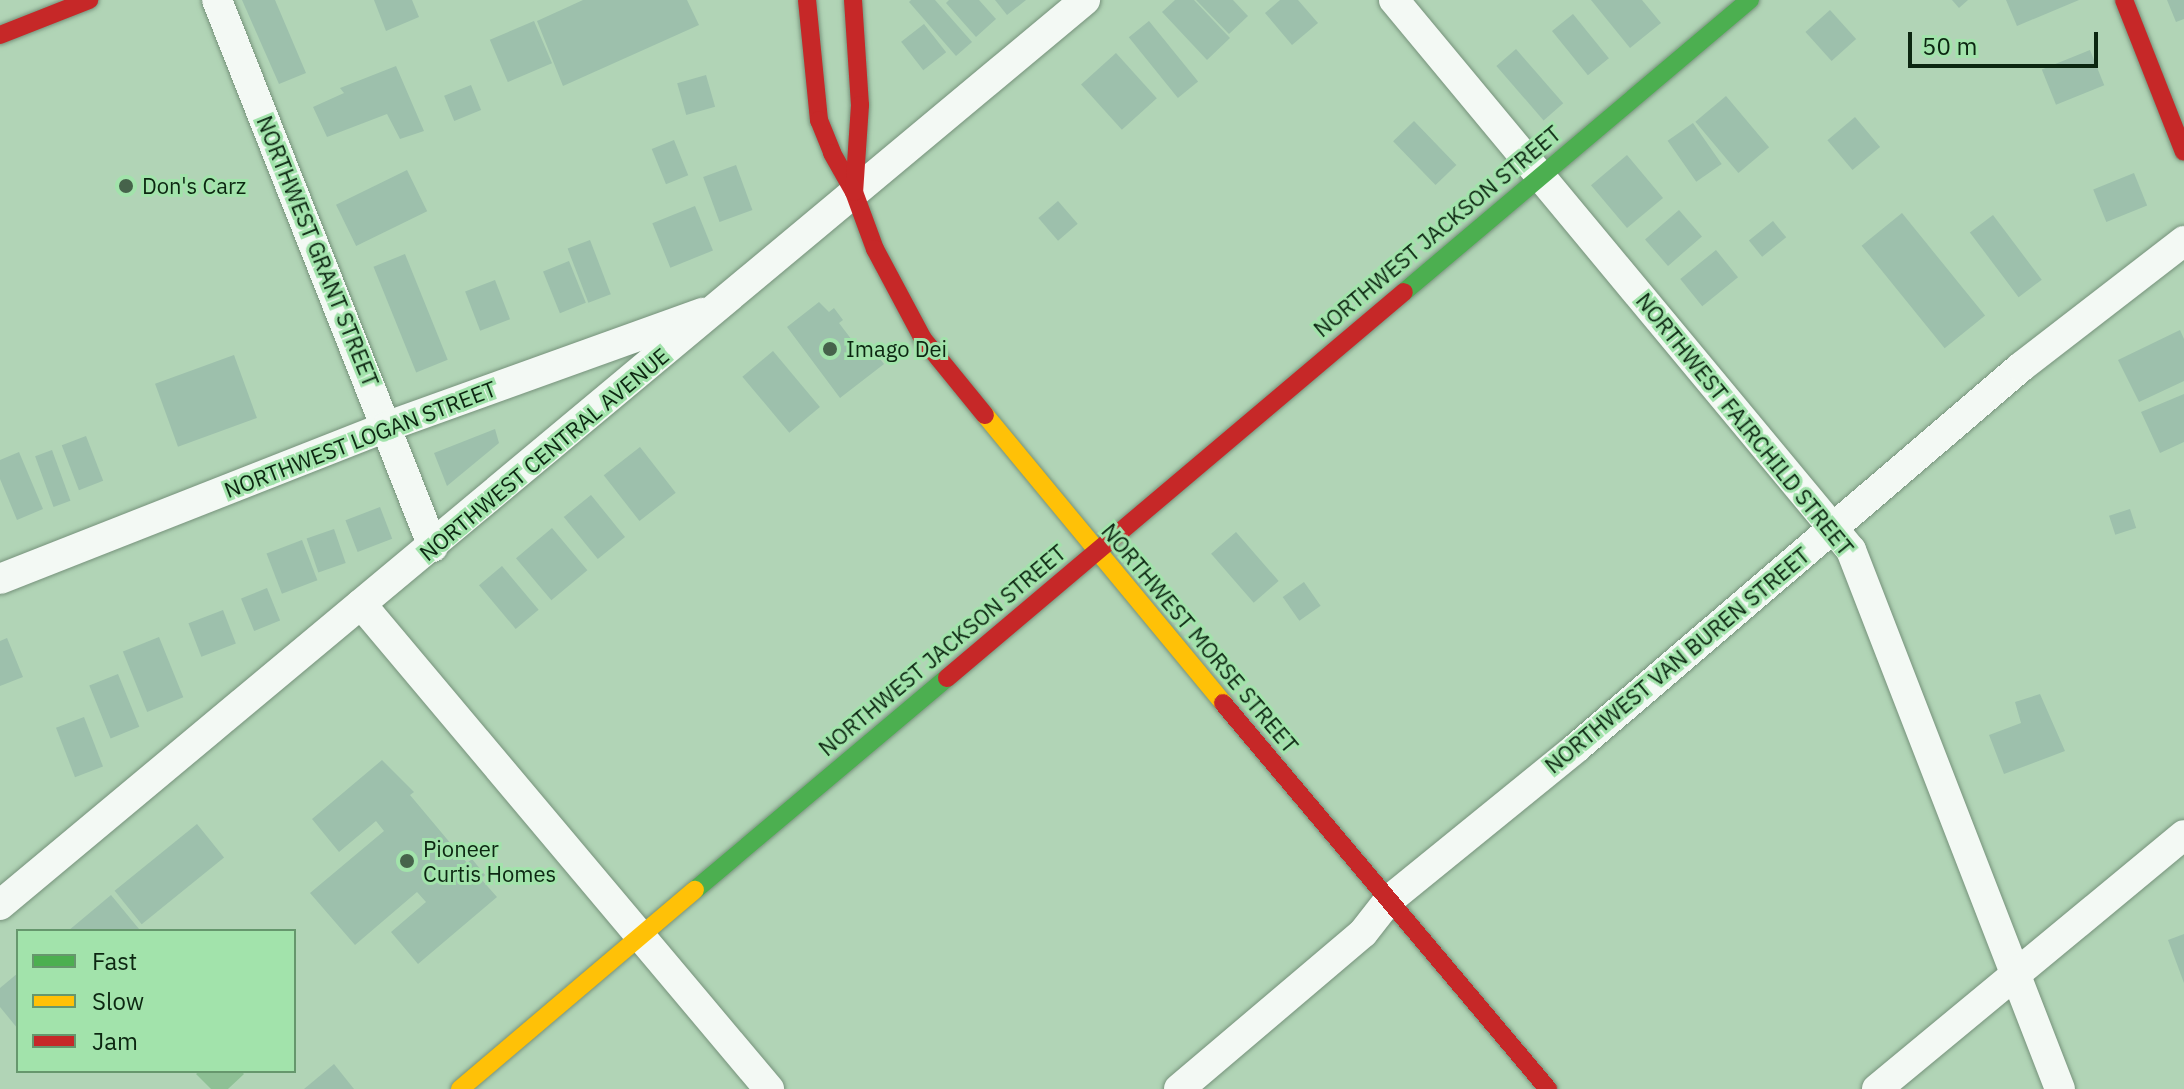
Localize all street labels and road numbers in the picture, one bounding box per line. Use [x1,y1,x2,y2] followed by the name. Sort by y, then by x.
[251,112,385,390] street label: NORTHWEST GRANT STREET
[1308,120,1566,342] street label: NORTHWEST JACKSON STREET
[1631,287,1859,561] street label: NORTHWEST FAIRCHILD STREET
[414,342,674,566] street label: NORTHWEST CENTRAL AVENUE
[220,375,500,503] street label: NORTHWEST LOGAN STREET
[1096,518,1304,758] street label: NORTHWEST MORSE STREET
[813,539,1071,761] street label: NORTHWEST JACKSON STREET
[1539,542,1815,778] street label: NORTHWEST VAN BUREN STREET

